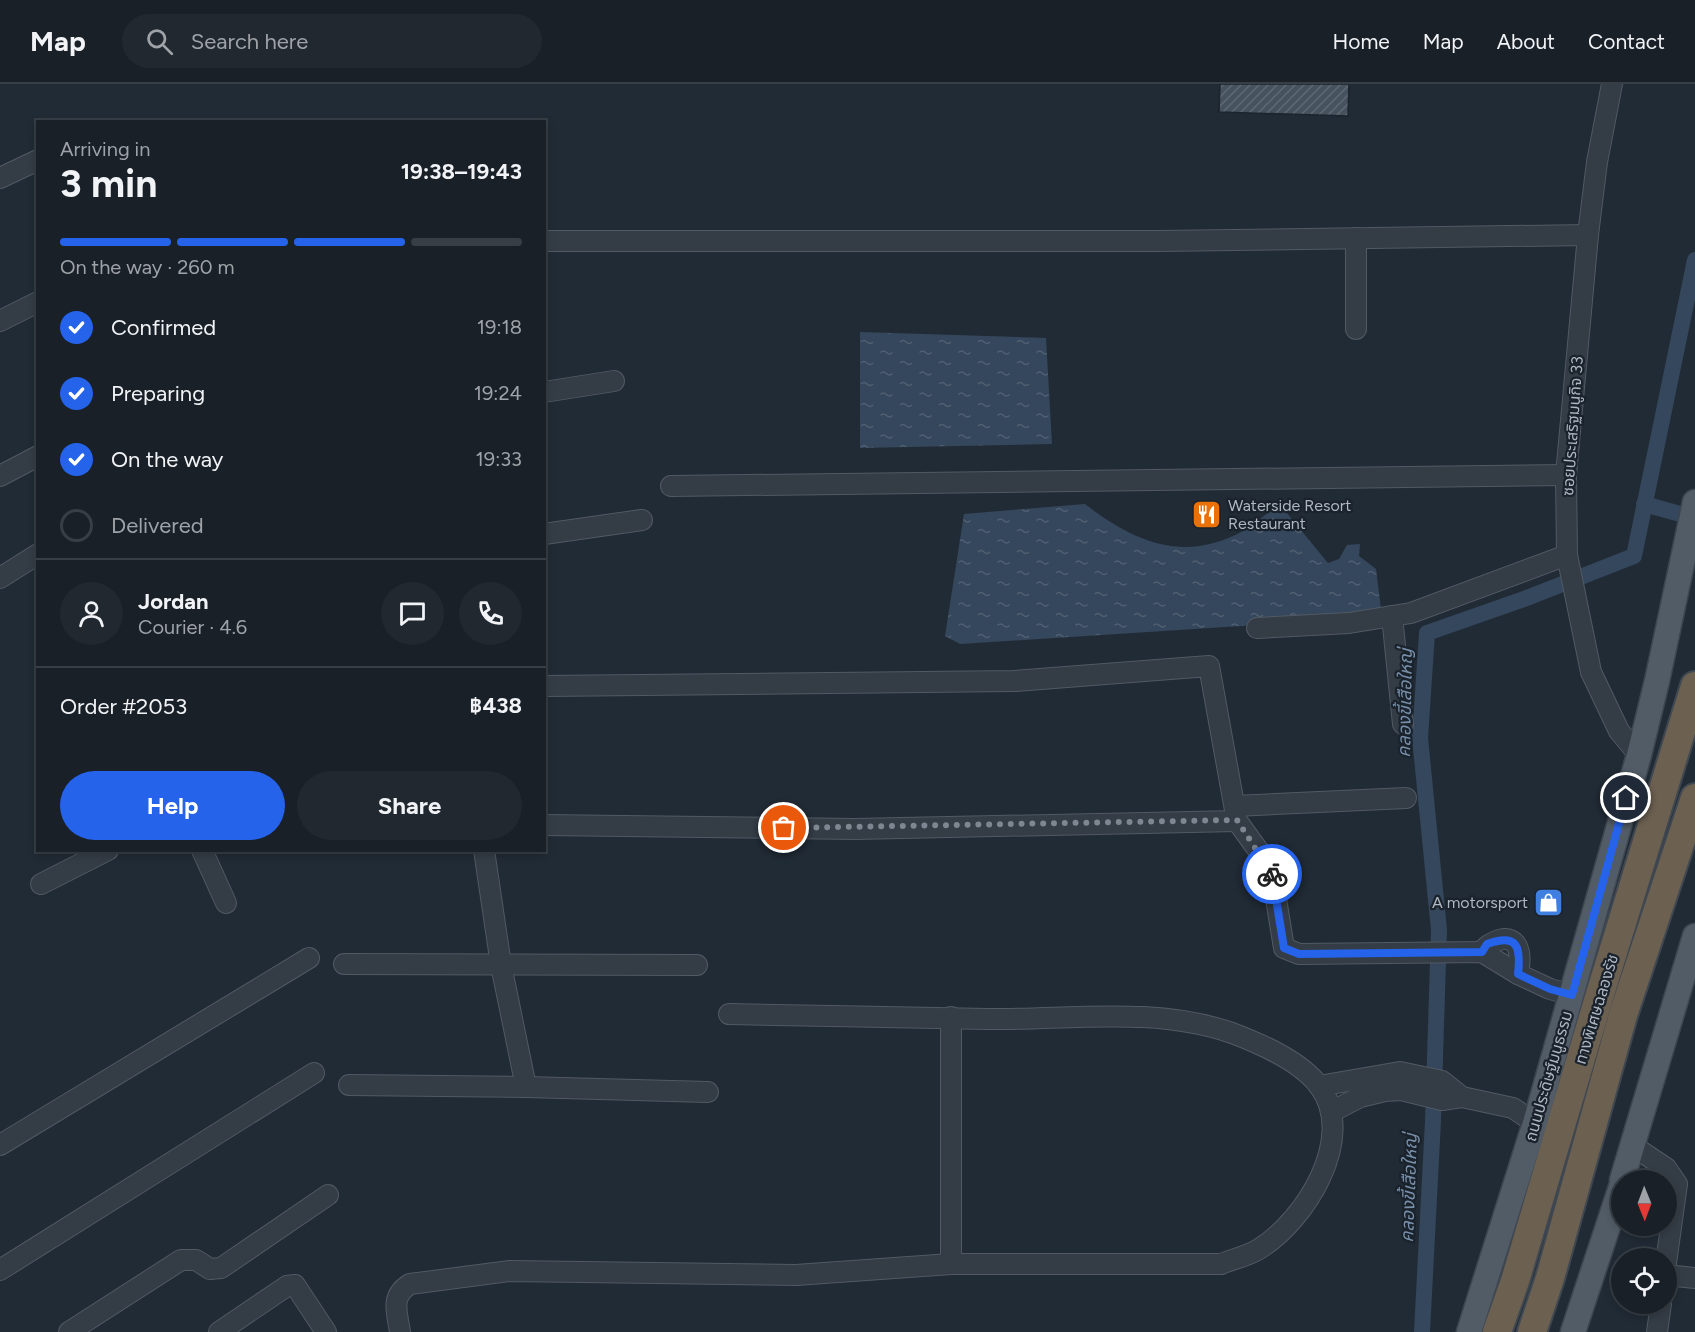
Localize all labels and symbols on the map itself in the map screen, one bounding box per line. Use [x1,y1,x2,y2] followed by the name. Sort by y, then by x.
[1558,356,1587,496] street label: ซอยประเสริฐมนูกิจ 33
[1228,496,1351,533] place label: Waterside Resort Restaurant
[1191,498,1223,530] restaurant icon: Waterside Resort Restaurant
[1391,645,1417,758] water label: คลองขี้เสือใหญ่
[1600,772,1651,823] pin
[758,802,809,853] pin
[1242,844,1302,904] courier
[1533,886,1565,918] shop icon: A motorsport
[1432,893,1528,912] place label: A motorsport
[1571,952,1622,1066] street label: ทางพิเศษฉลองรัช
[1521,1009,1576,1144] street label: ถนนประดิษฐ์มนูธรรม
[1394,1130,1422,1243] water label: คลองขี้เสือใหญ่
[1611,1170,1677,1236] north arrow

